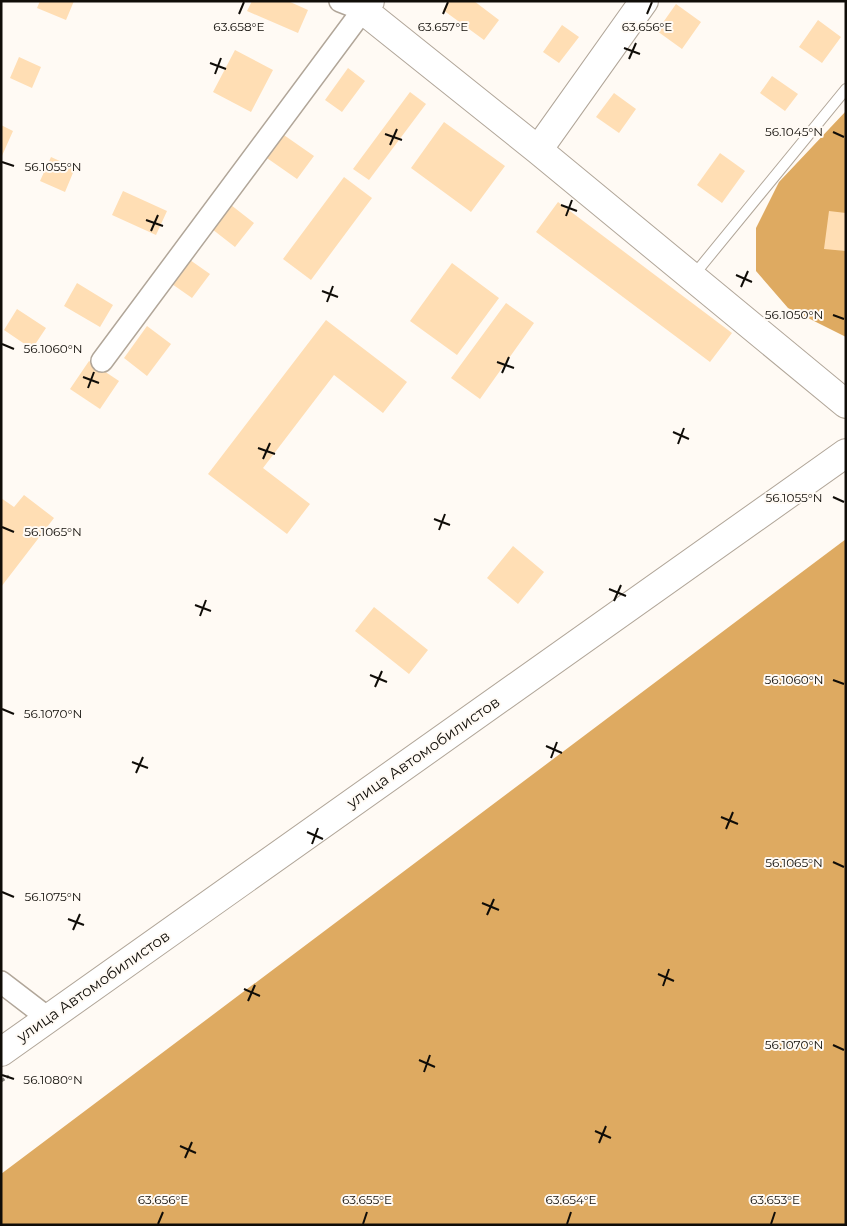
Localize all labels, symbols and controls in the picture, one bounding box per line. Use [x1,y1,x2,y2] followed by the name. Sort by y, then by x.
[213,19,265,34] text: 63.658°E
[418,19,468,34] text: 63.657°E
[622,19,672,34] text: 63.656°E
[765,124,823,139] text: 56.1045°N
[24,159,82,174] text: 56.1055°N
[765,307,823,322] text: 56.1050°N
[24,341,82,356] text: 56.1060°N
[765,490,823,505] text: 56.1055°N
[24,524,82,539] text: 56.1065°N
[765,672,823,687] text: 56.1060°N
[342,692,503,813] street label: улица Автомобилистов
[24,706,82,721] text: 56.1070°N
[765,855,823,870] text: 56.1065°N
[24,889,82,904] text: 56.1075°N
[12,926,173,1047] street label: улица Автомобилистов
[765,1037,823,1052] text: 56.1070°N
[23,1072,83,1087] text: 56.1080°N
[138,1192,188,1207] text: 63.656°E
[342,1192,392,1207] text: 63.655°E
[545,1192,597,1207] text: 63.654°E
[750,1192,800,1207] text: 63.653°E

